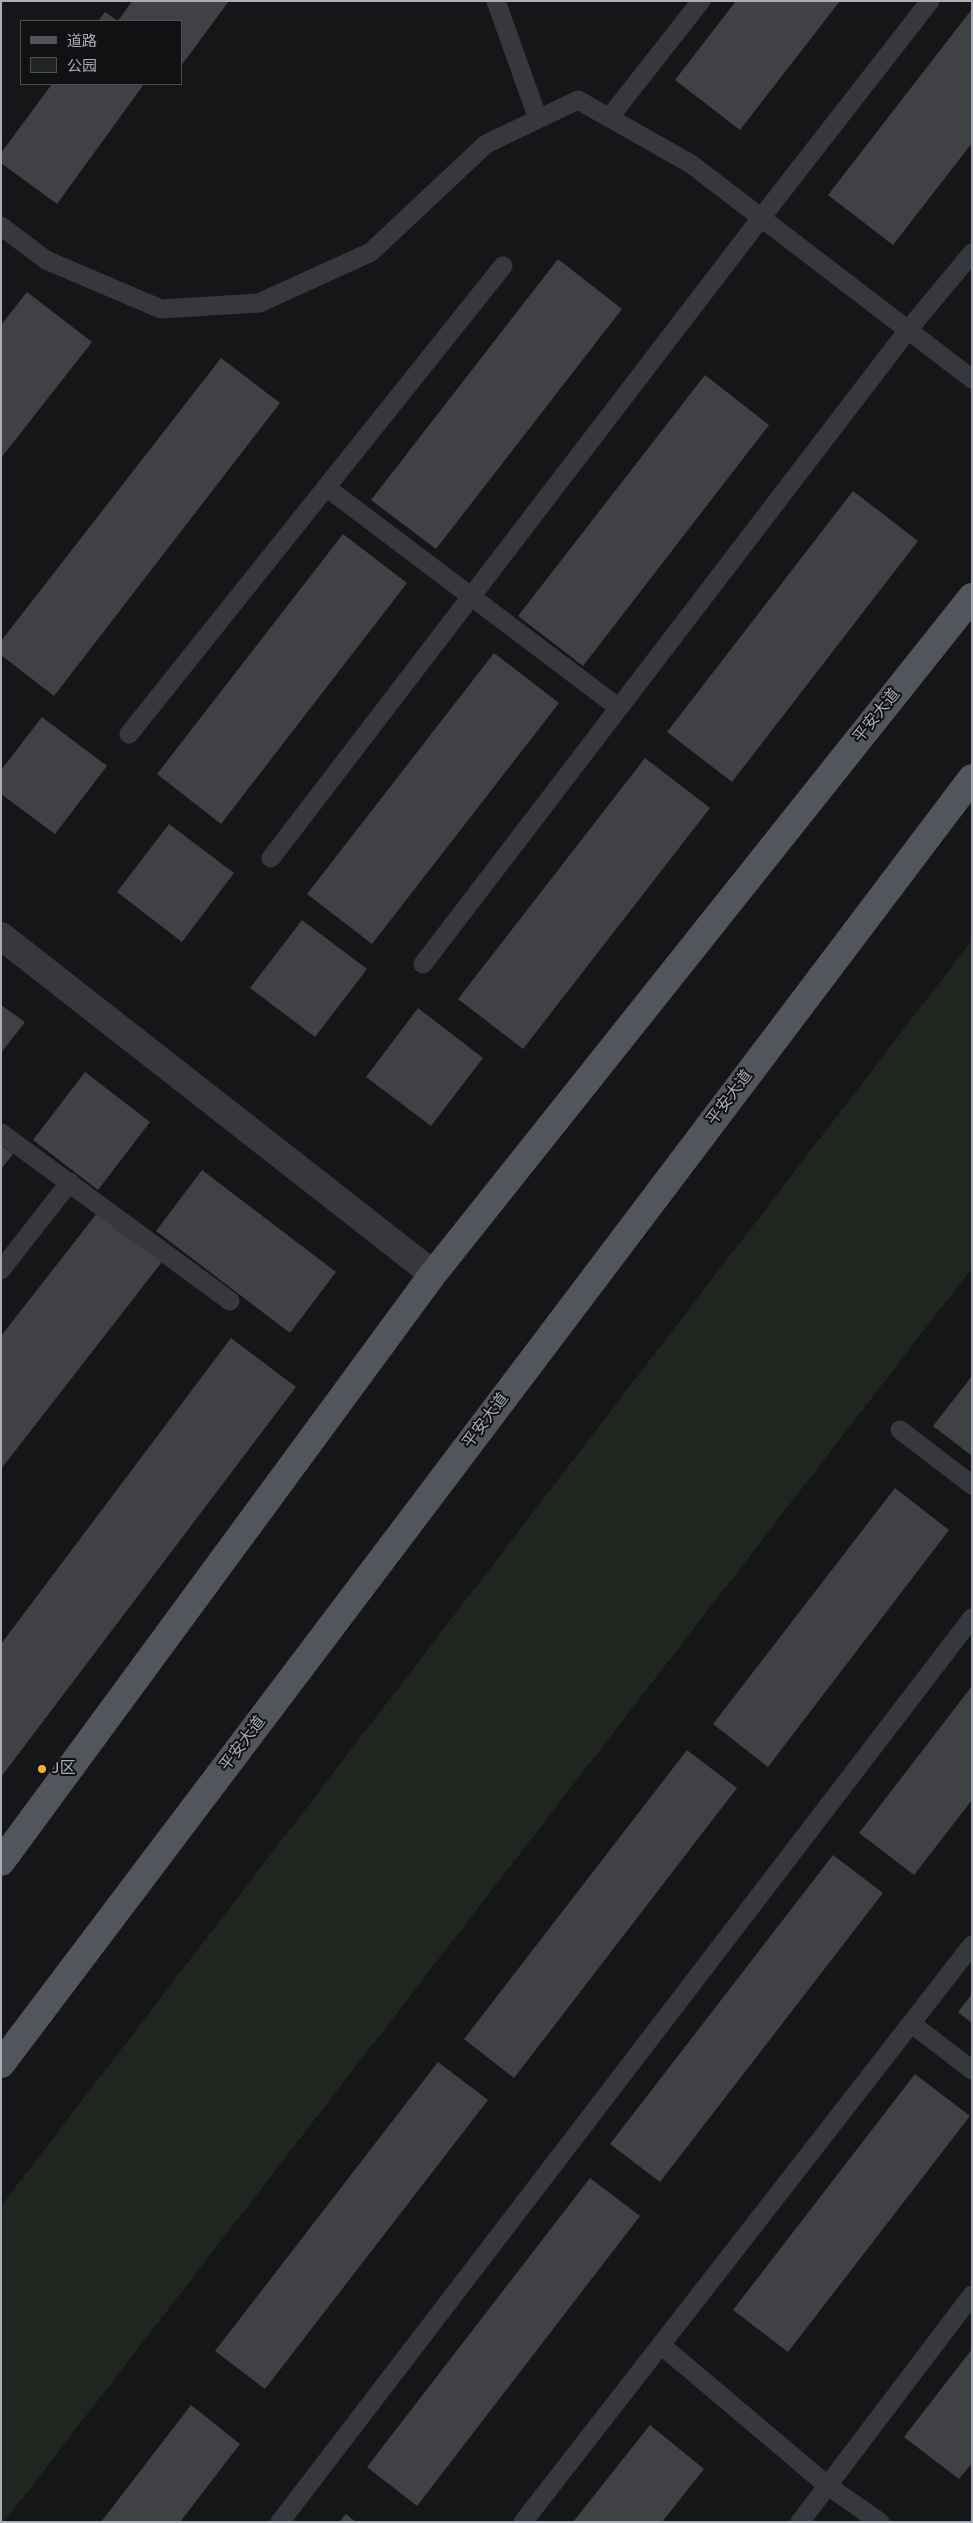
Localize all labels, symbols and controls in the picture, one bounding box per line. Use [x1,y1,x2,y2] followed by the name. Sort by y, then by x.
[20,20,182,85] legend
[67,32,97,50] text: 道路
[67,57,97,75] text: 公园
[849,685,905,747] street label: 平安大道
[703,1067,757,1129] street label: 平安大道
[459,1390,513,1452] street label: 平安大道
[216,1713,270,1775] street label: 平安大道
[52,1759,75,1779] place label: J区
[36,1763,48,1775] marker: J区

